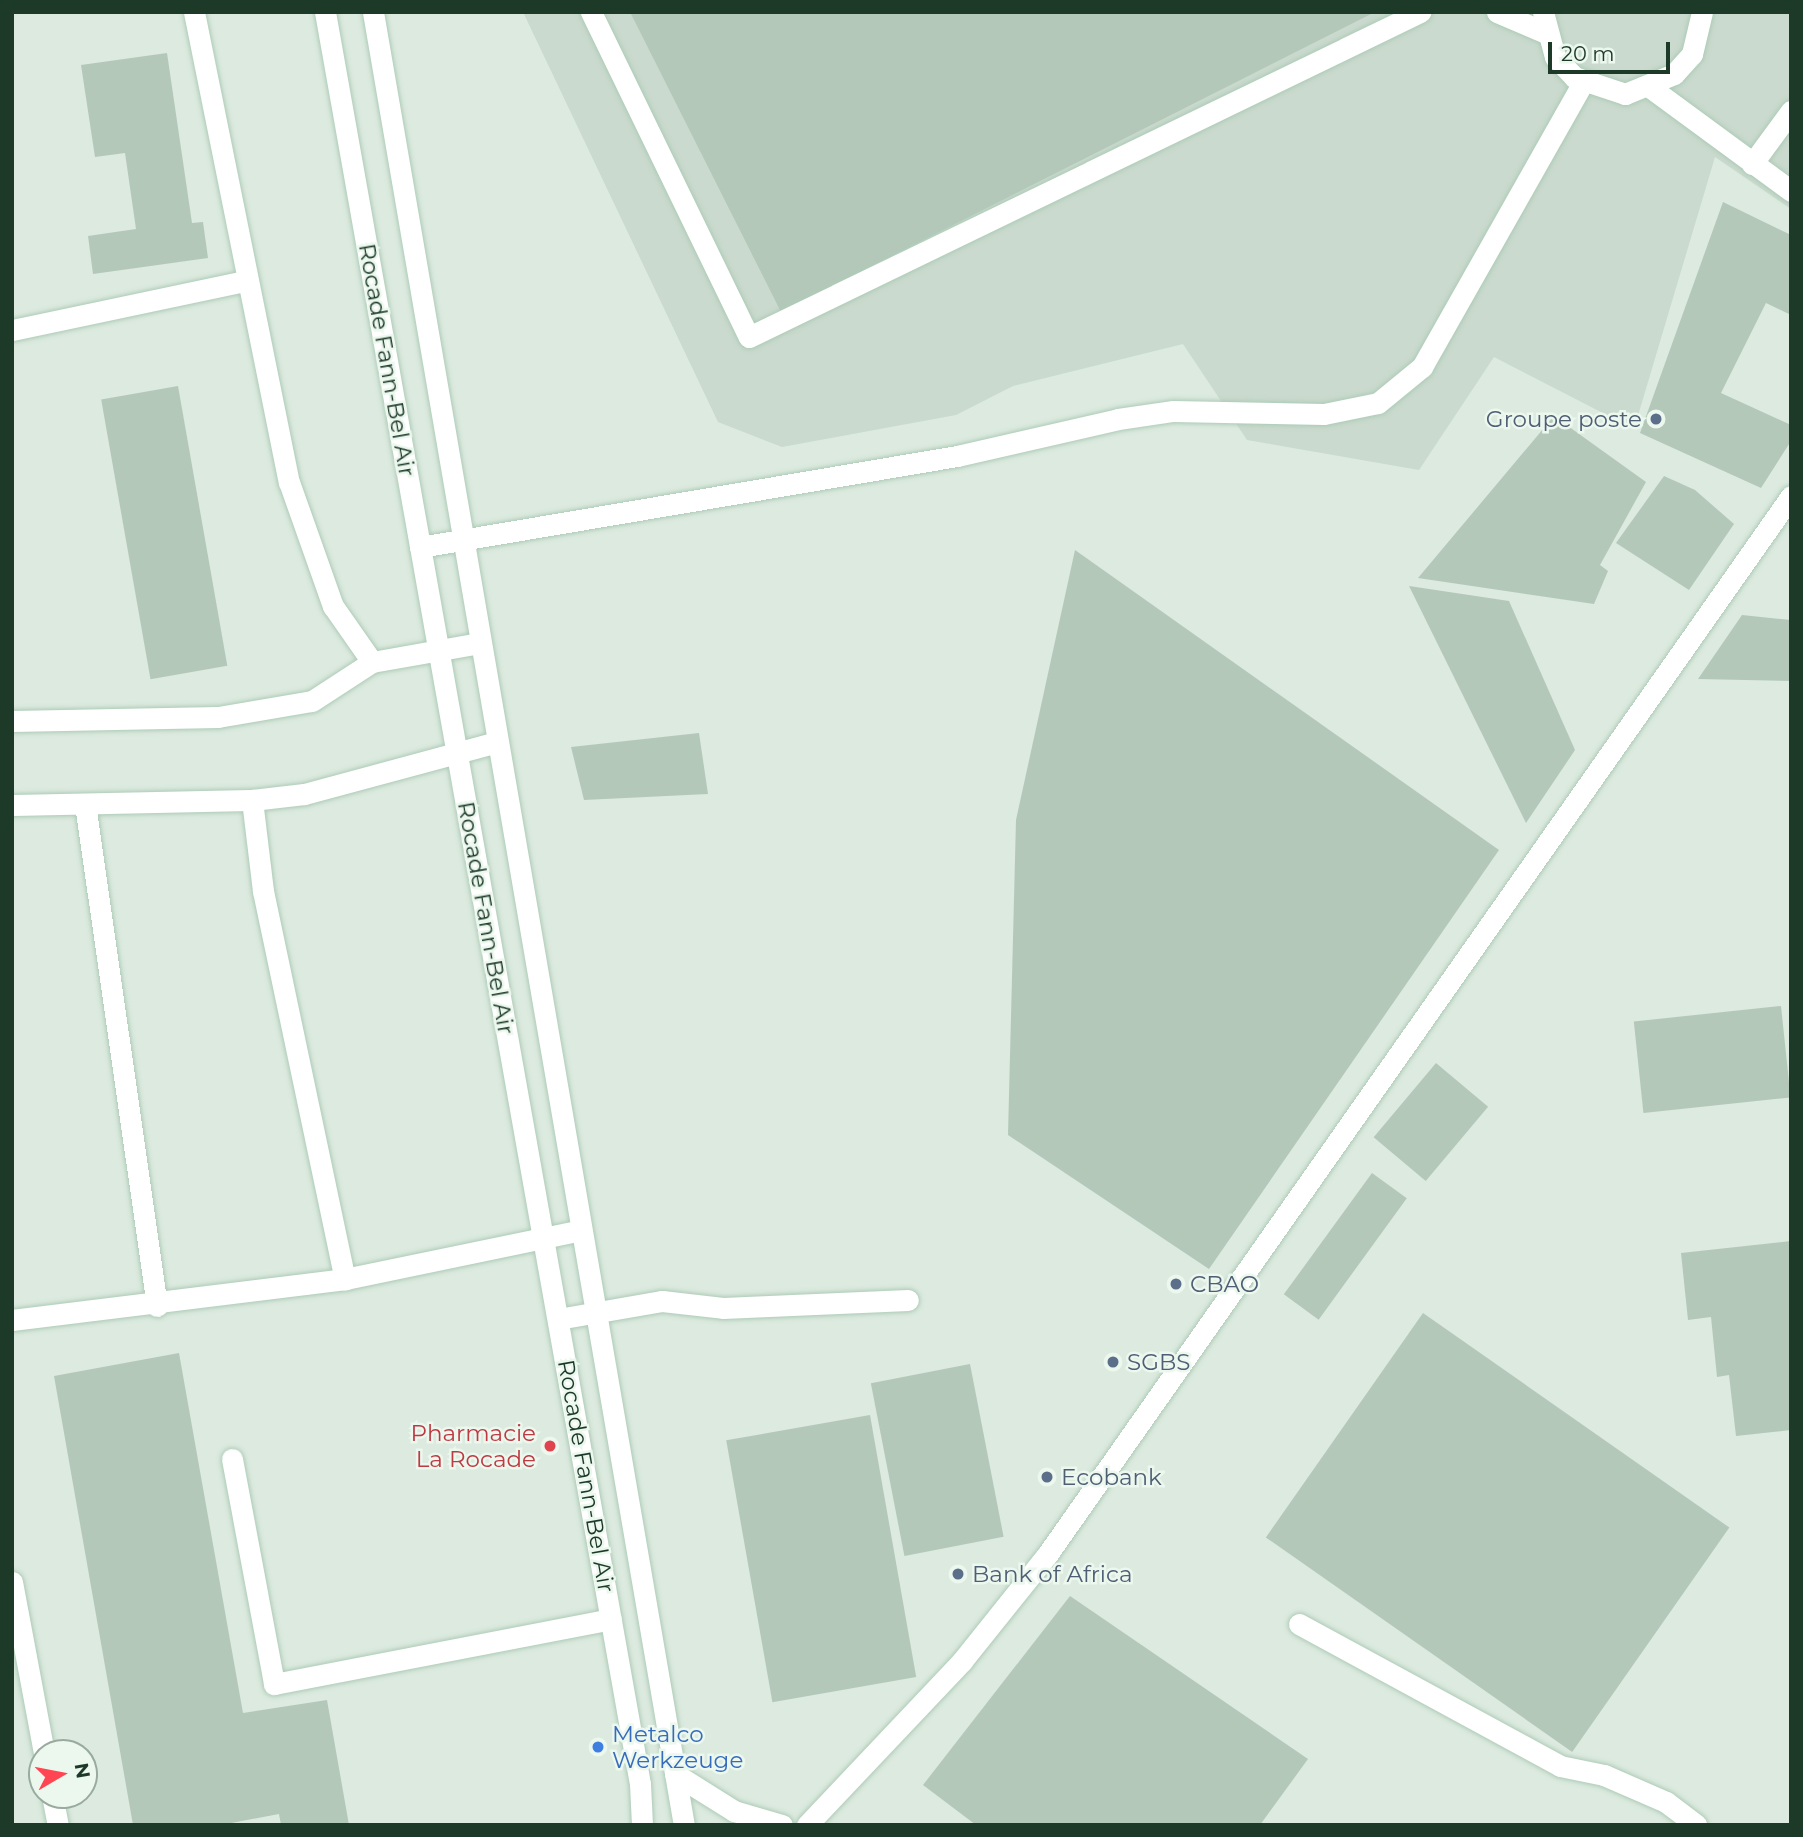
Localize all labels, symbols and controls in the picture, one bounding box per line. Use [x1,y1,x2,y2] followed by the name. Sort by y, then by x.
[1551,28,1674,72] scale bar
[1561,41,1615,66] text: 20 m
[353,241,421,479] street label: Rocade Fann-Bel Air
[1486,405,1642,433] place label: Groupe poste
[1648,411,1664,427] marker: Groupe poste
[452,799,520,1037] street label: Rocade Fann-Bel Air
[1190,1270,1259,1298] place label: CBAO
[1168,1276,1184,1292] marker: CBAO
[1127,1348,1190,1376] place label: SGBS
[1105,1354,1121,1370] marker: SGBS
[552,1357,620,1595] street label: Rocade Fann-Bel Air
[410,1419,536,1473] place label: Pharmacie La Rocade
[542,1438,558,1454] marker: Pharmacie La Rocade
[1061,1463,1162,1491] place label: Ecobank
[1039,1469,1055,1485] marker: Ecobank
[972,1560,1133,1588] place label: Bank of Africa
[950,1566,966,1582] marker: Bank of Africa
[612,1720,743,1774] place label: Metalco Werkzeuge
[28,1739,98,1809] north arrow
[590,1739,606,1755] marker: Metalco Werkzeuge
[70,1761,95,1780] text: N

